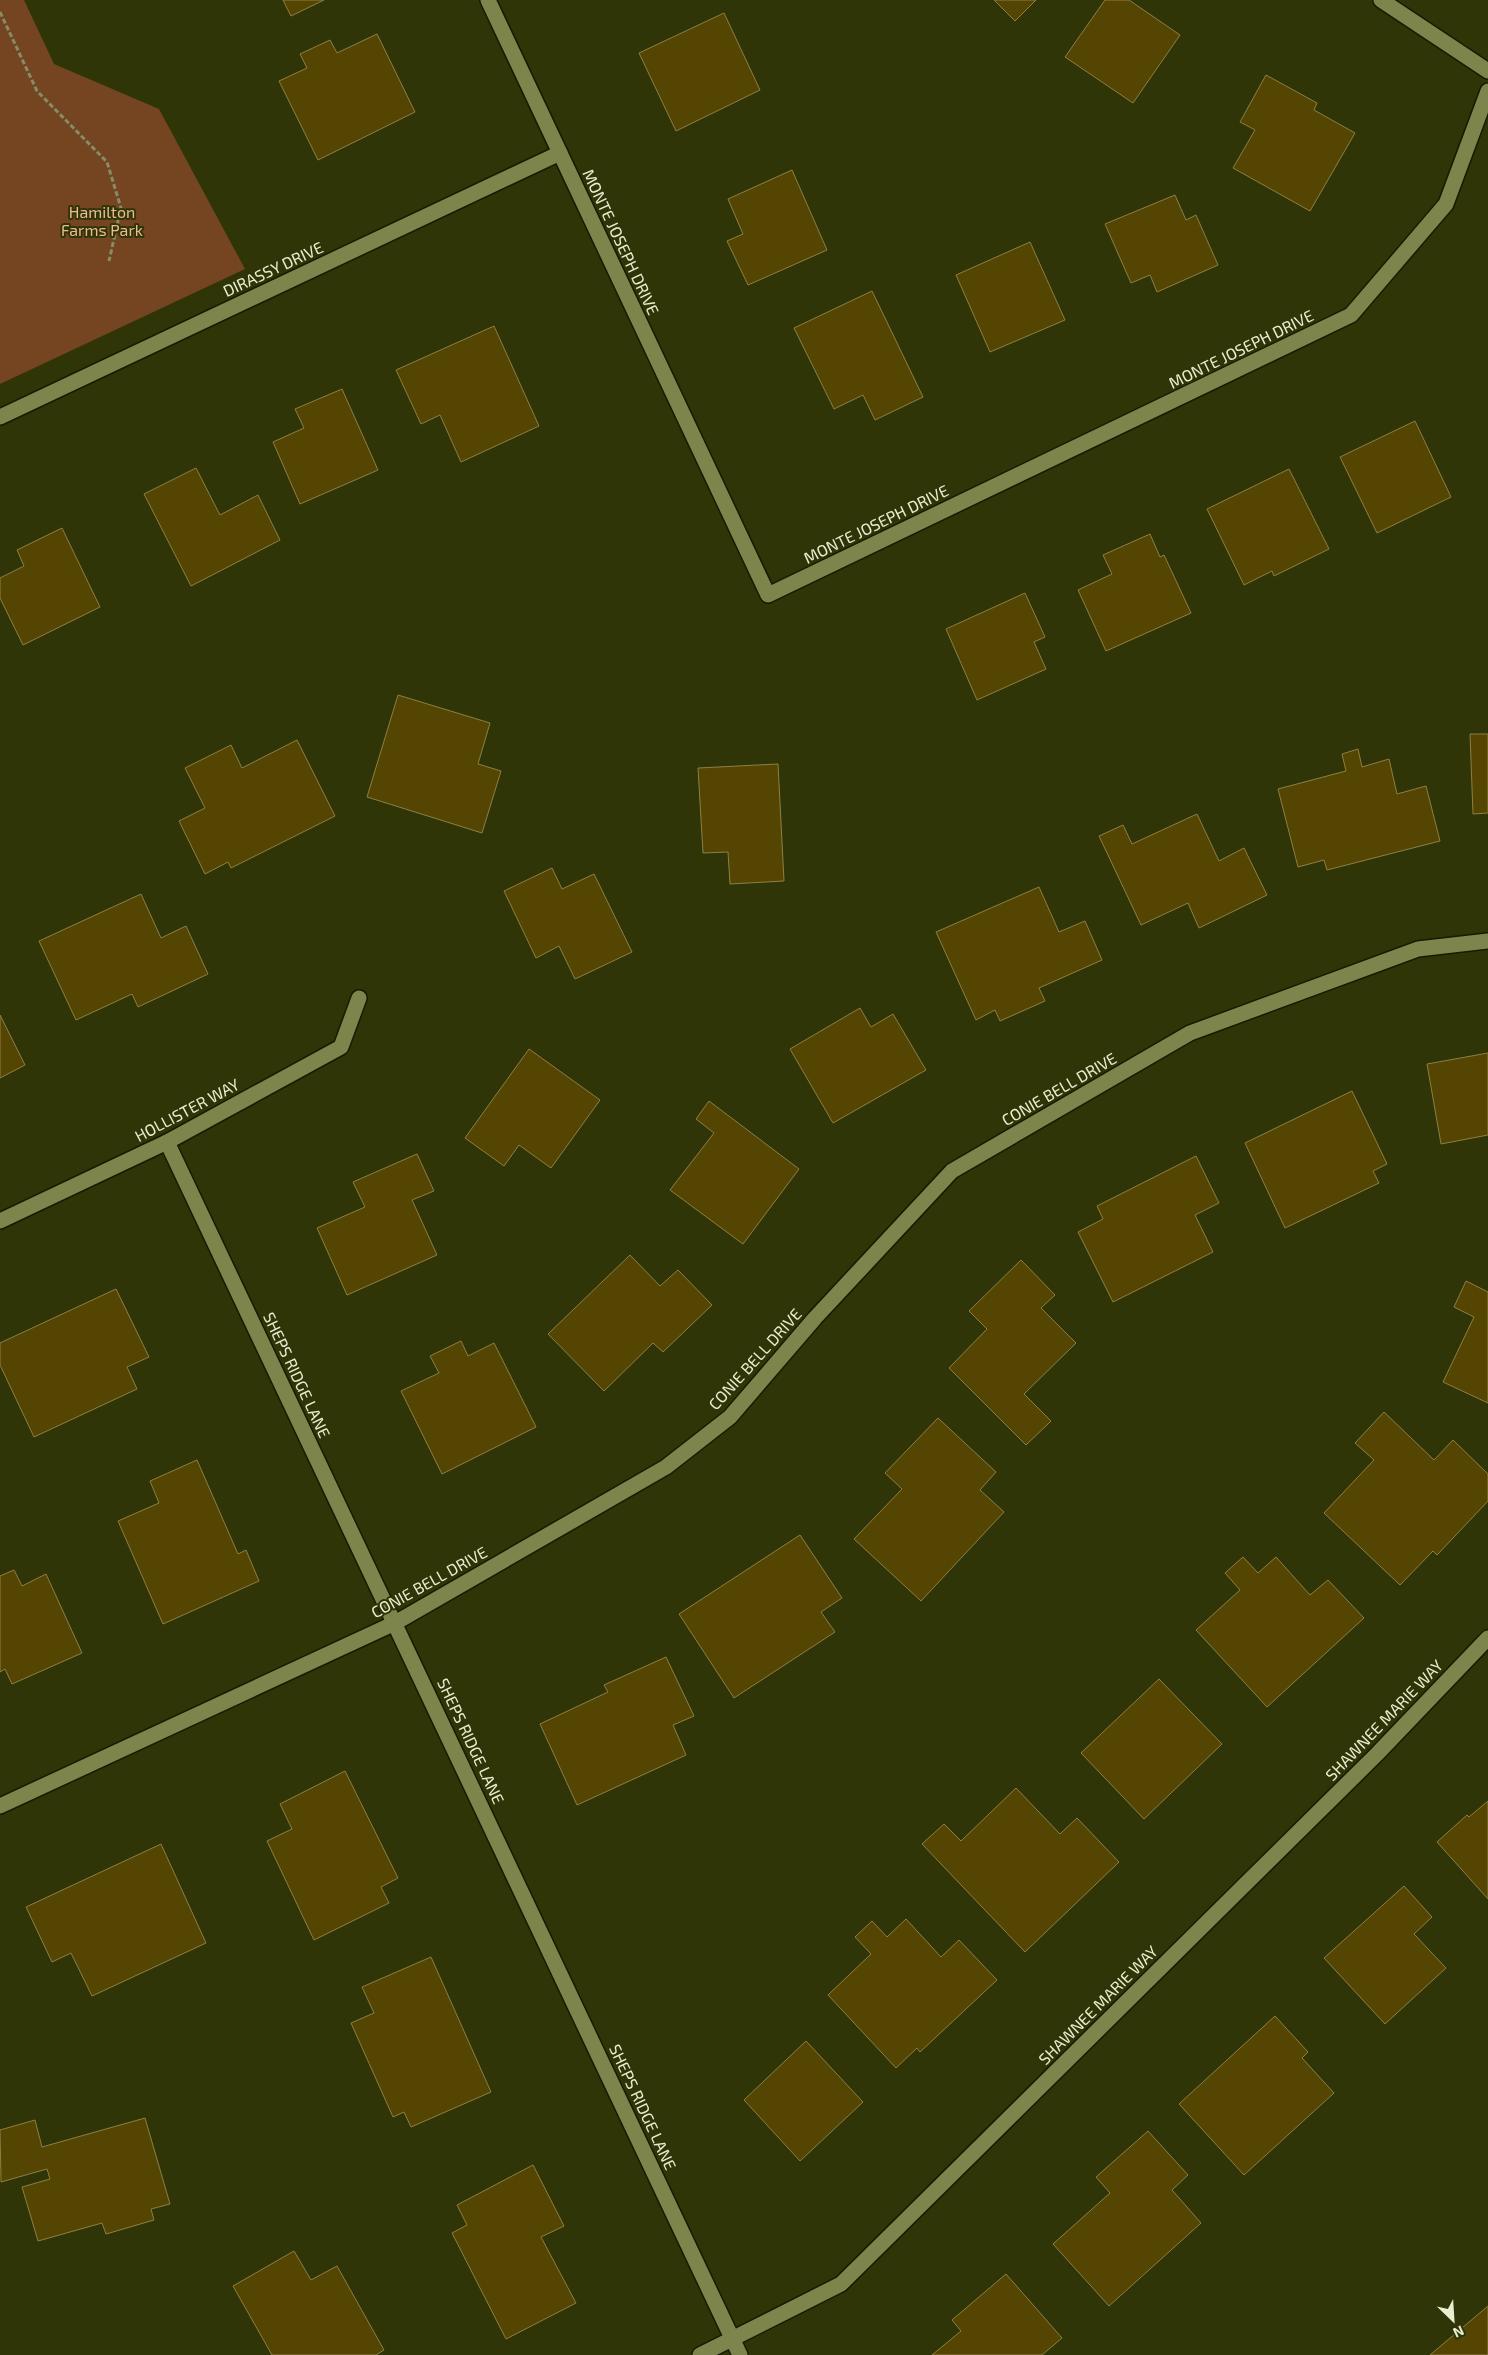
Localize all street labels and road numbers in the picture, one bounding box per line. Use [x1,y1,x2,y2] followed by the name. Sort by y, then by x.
[579,166,664,318] street label: MONTE JOSEPH DRIVE
[220,237,326,300] street label: DIRASSY DRIVE
[1165,305,1316,392] street label: MONTE JOSEPH DRIVE
[800,480,951,567] street label: MONTE JOSEPH DRIVE
[998,1048,1120,1129] street label: CONIE BELL DRIVE
[131,1074,242,1145] street label: HOLLISTER WAY
[704,1304,805,1413] street label: CONIE BELL DRIVE
[260,1309,335,1441] street label: SHEPS RIDGE LANE
[367,1542,490,1621] street label: CONIE BELL DRIVE
[1321,1655,1446,1784] street label: SHAWNEE MARIE WAY
[434,1675,509,1807] street label: SHEPS RIDGE LANE
[1034,1941,1161,2068] street label: SHAWNEE MARIE WAY
[606,2041,681,2173] street label: SHEPS RIDGE LANE

